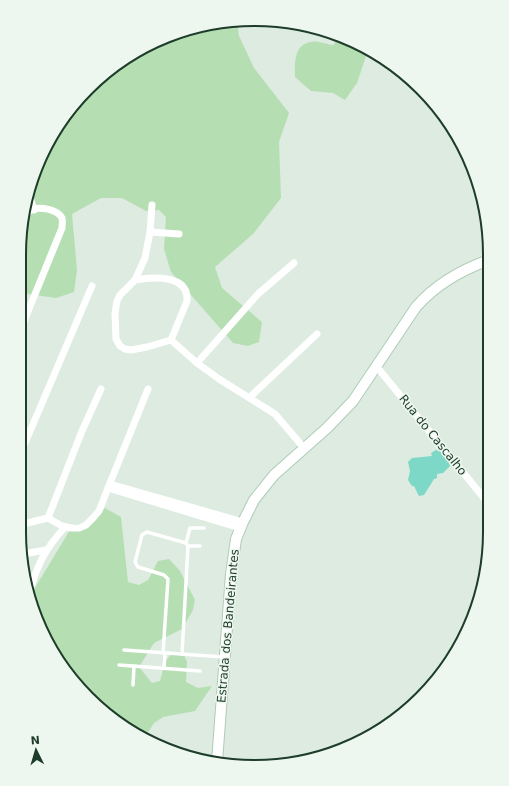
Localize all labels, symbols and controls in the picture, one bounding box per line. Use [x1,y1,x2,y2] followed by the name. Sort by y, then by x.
[396,392,470,478] street label: Rua do Cascalho
[214,548,242,704] street label: Estrada dos Bandeirantes
[16,730,56,770] north arrow
[30,734,40,747] text: N

